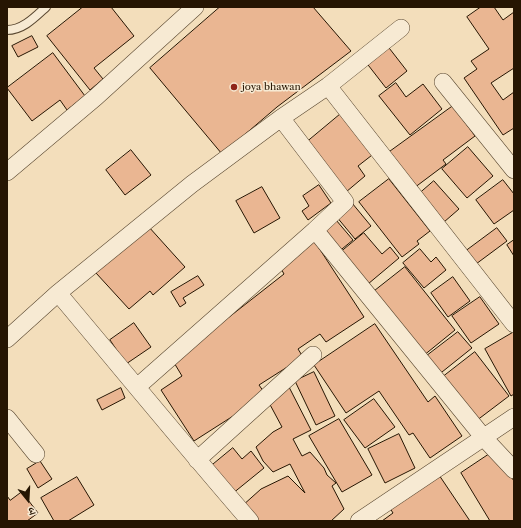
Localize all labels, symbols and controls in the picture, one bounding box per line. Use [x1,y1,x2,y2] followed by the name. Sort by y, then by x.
[242,81,301,93] place label: joya bhawan
[229,82,239,92] marker: joya bhawan
[8,480,48,520] north arrow
[27,504,37,519] text: उ

